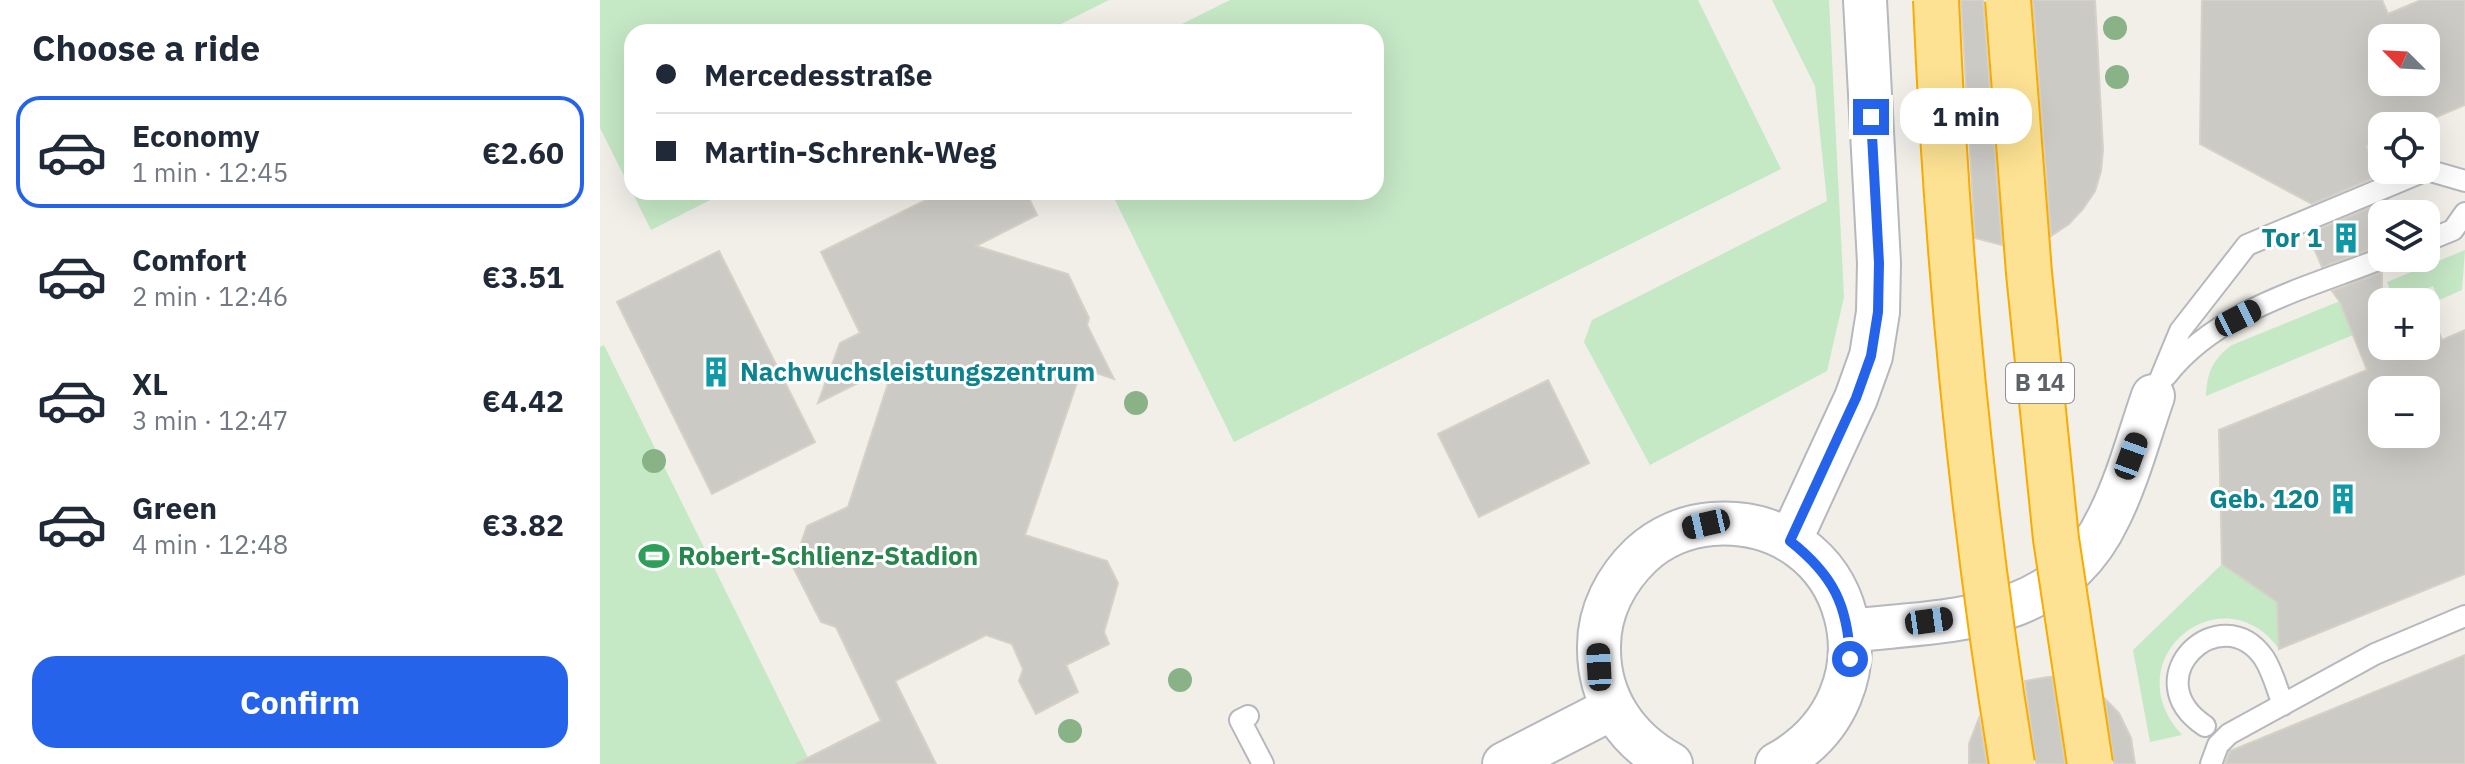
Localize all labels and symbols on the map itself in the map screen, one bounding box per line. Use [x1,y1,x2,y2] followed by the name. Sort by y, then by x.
[2368,24,2440,96] north arrow
[1899,89,2031,145] callout: 1 min
[1853,99,1889,135] route end
[2262,220,2322,254] place label: Tor 1
[2329,221,2363,255] building icon: Tor 1
[2211,296,2265,340] car
[740,354,1095,388] place label: Nachwuchsleistungszentrum
[699,355,733,389] building icon: Nachwuchsleistungszentrum
[2006,363,2074,403] road number: B 14
[2112,429,2150,483] car
[2209,481,2319,515] place label: Geb. 120
[2326,482,2360,516] building icon: Geb. 120
[1680,507,1732,541] car
[678,538,978,572] place label: Robert-Schlienz-Stadion
[637,539,671,573] sports icon: Robert-Schlienz-Stadion
[1904,606,1954,636] car
[1832,641,1868,677] route start
[1586,642,1612,692] car

